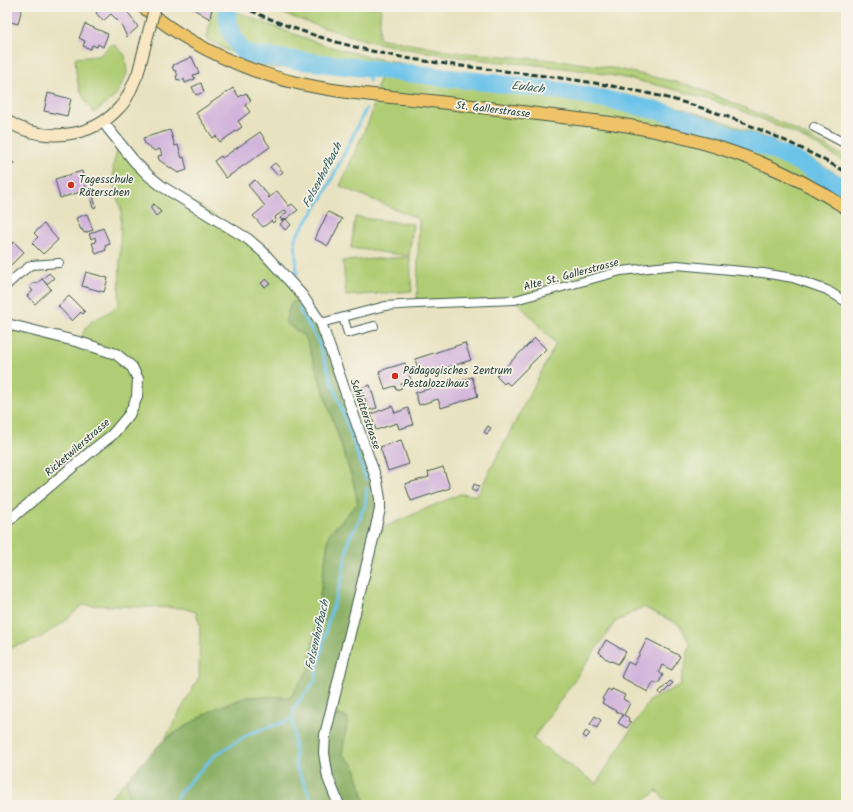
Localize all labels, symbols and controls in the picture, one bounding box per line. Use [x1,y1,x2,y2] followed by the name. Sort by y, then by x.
[510,76,547,99] water label: Eulach
[455,96,531,124] street label: St. Gallerstrasse
[297,138,348,211] water label: Felsenhofbach
[79,171,133,202] place label: Tagesschule Räterschen
[66,180,76,190] marker: Tagesschule Räterschen
[522,254,621,296] street label: Alte St. Gallerstrasse
[403,362,512,393] place label: Pädagogisches Zentrum Pestalozzihaus
[390,371,400,381] marker: Pädagogisches Zentrum Pestalozzihaus
[345,377,386,452] street label: Schlatterstrasse
[41,414,114,481] street label: Ricketwilerstrasse
[300,597,335,672] water label: Felsenhofbach

